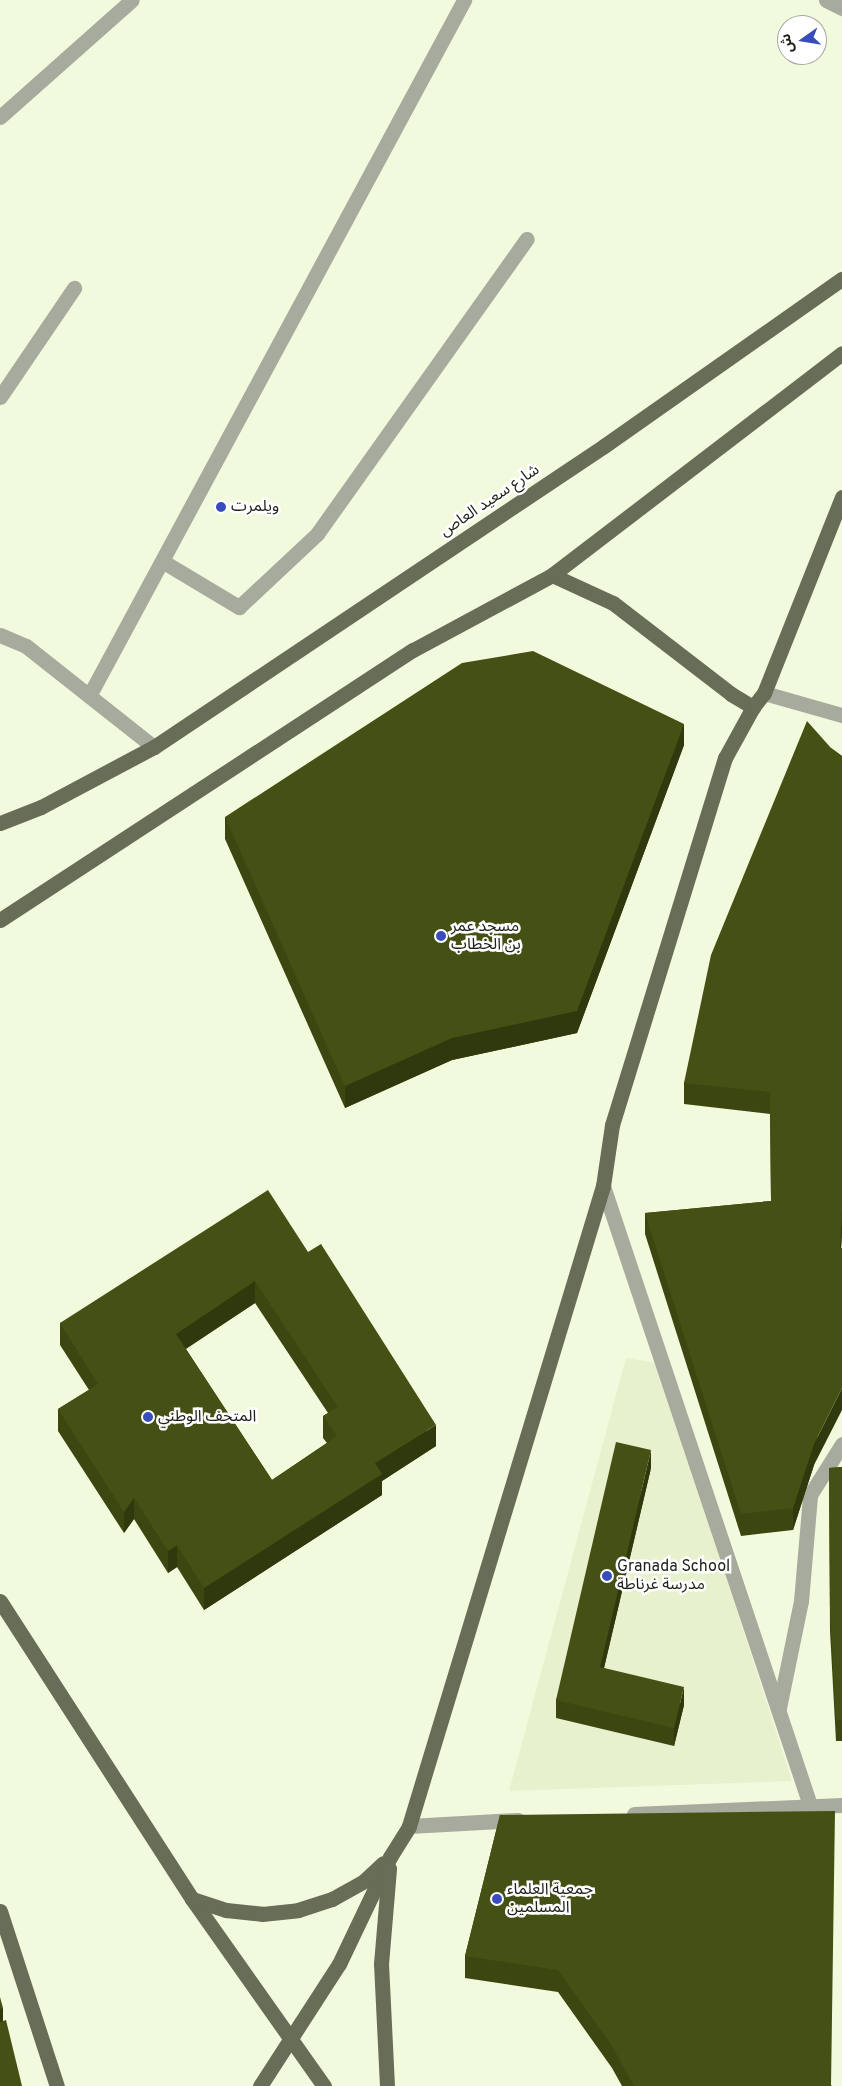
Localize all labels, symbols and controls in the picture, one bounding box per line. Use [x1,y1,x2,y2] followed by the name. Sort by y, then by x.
[777,15,827,65] north arrow
[777,32,798,55] text: ش
[437,461,543,541] street label: شارع سعيد العاص
[231,497,279,517] place label: ويلمرت
[215,501,227,513] marker: ويلمرت
[451,917,521,955] place label: مسجد عمر بن الخطاب
[435,930,447,942] marker: مسجد عمر بن الخطاب
[158,1407,256,1427] place label: المتحف الوطني
[142,1411,154,1423] marker: المتحف الوطني
[617,1557,730,1595] place label: Granada School مدرسة غرناطة
[601,1570,613,1582] marker: Granada School مدرسة غرناطة
[507,1880,593,1918] place label: جمعية العلماء المسلمين
[491,1893,503,1905] marker: جمعية العلماء المسلمين

